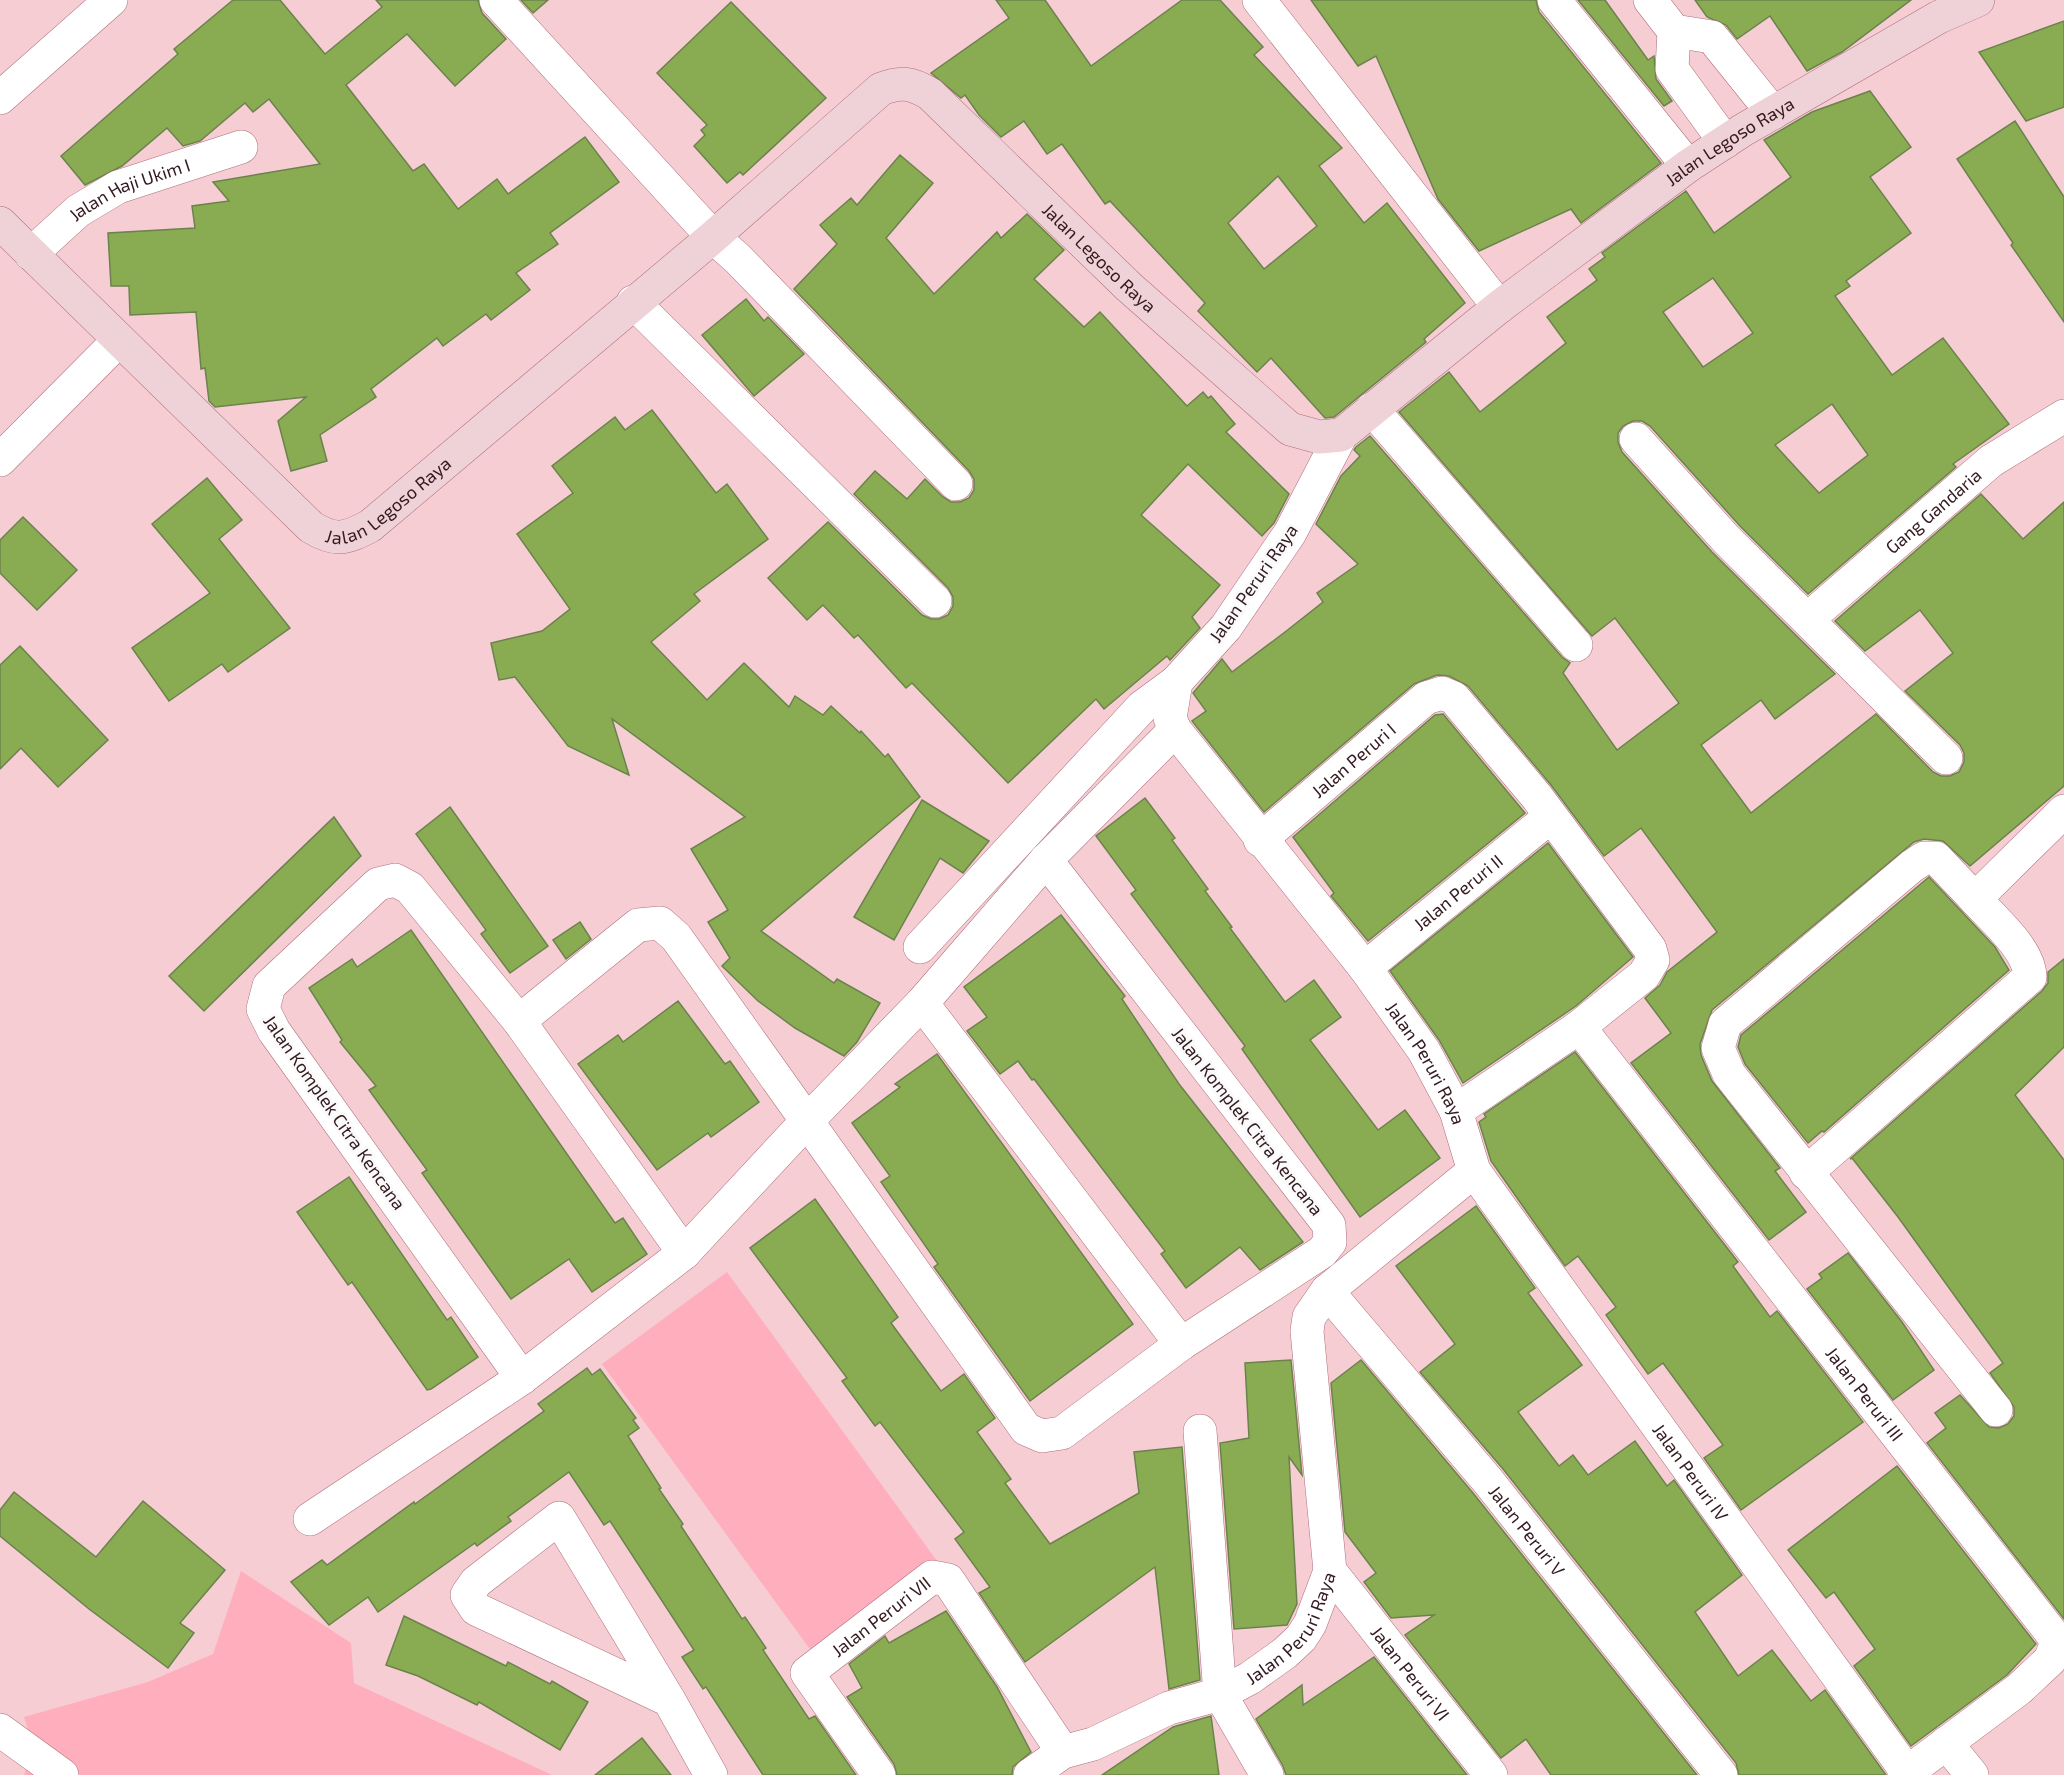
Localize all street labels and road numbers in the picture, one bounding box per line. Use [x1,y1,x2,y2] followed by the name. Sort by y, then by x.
[1661,92,1798,190] street label: Jalan Legoso Raya
[64,153,193,225] street label: Jalan Haji Ukim I
[1038,198,1161,317] street label: Jalan Legoso Raya
[323,452,455,548] street label: Jalan Legoso Raya
[1881,464,1985,558] street label: Gang Gandaria
[1204,520,1302,646] street label: Jalan Peruri Raya
[1307,718,1400,802] street label: Jalan Peruri I
[1409,849,1507,935] street label: Jalan Peruri II
[1381,997,1470,1127] street label: Jalan Peruri Raya
[259,1010,411,1214] street label: Jalan Komplek Citra Kencana
[1168,1023,1328,1219] street label: Jalan Komplek Citra Kencana
[1821,1342,1908,1445] street label: Jalan Peruri III
[1648,1419,1733,1525] street label: Jalan Peruri IV
[1484,1481,1570,1580] street label: Jalan Peruri V
[1241,1569,1340,1689] street label: Jalan Peruri Raya
[827,1571,935,1661] street label: Jalan Peruri VII
[1366,1621,1455,1725] street label: Jalan Peruri VI

